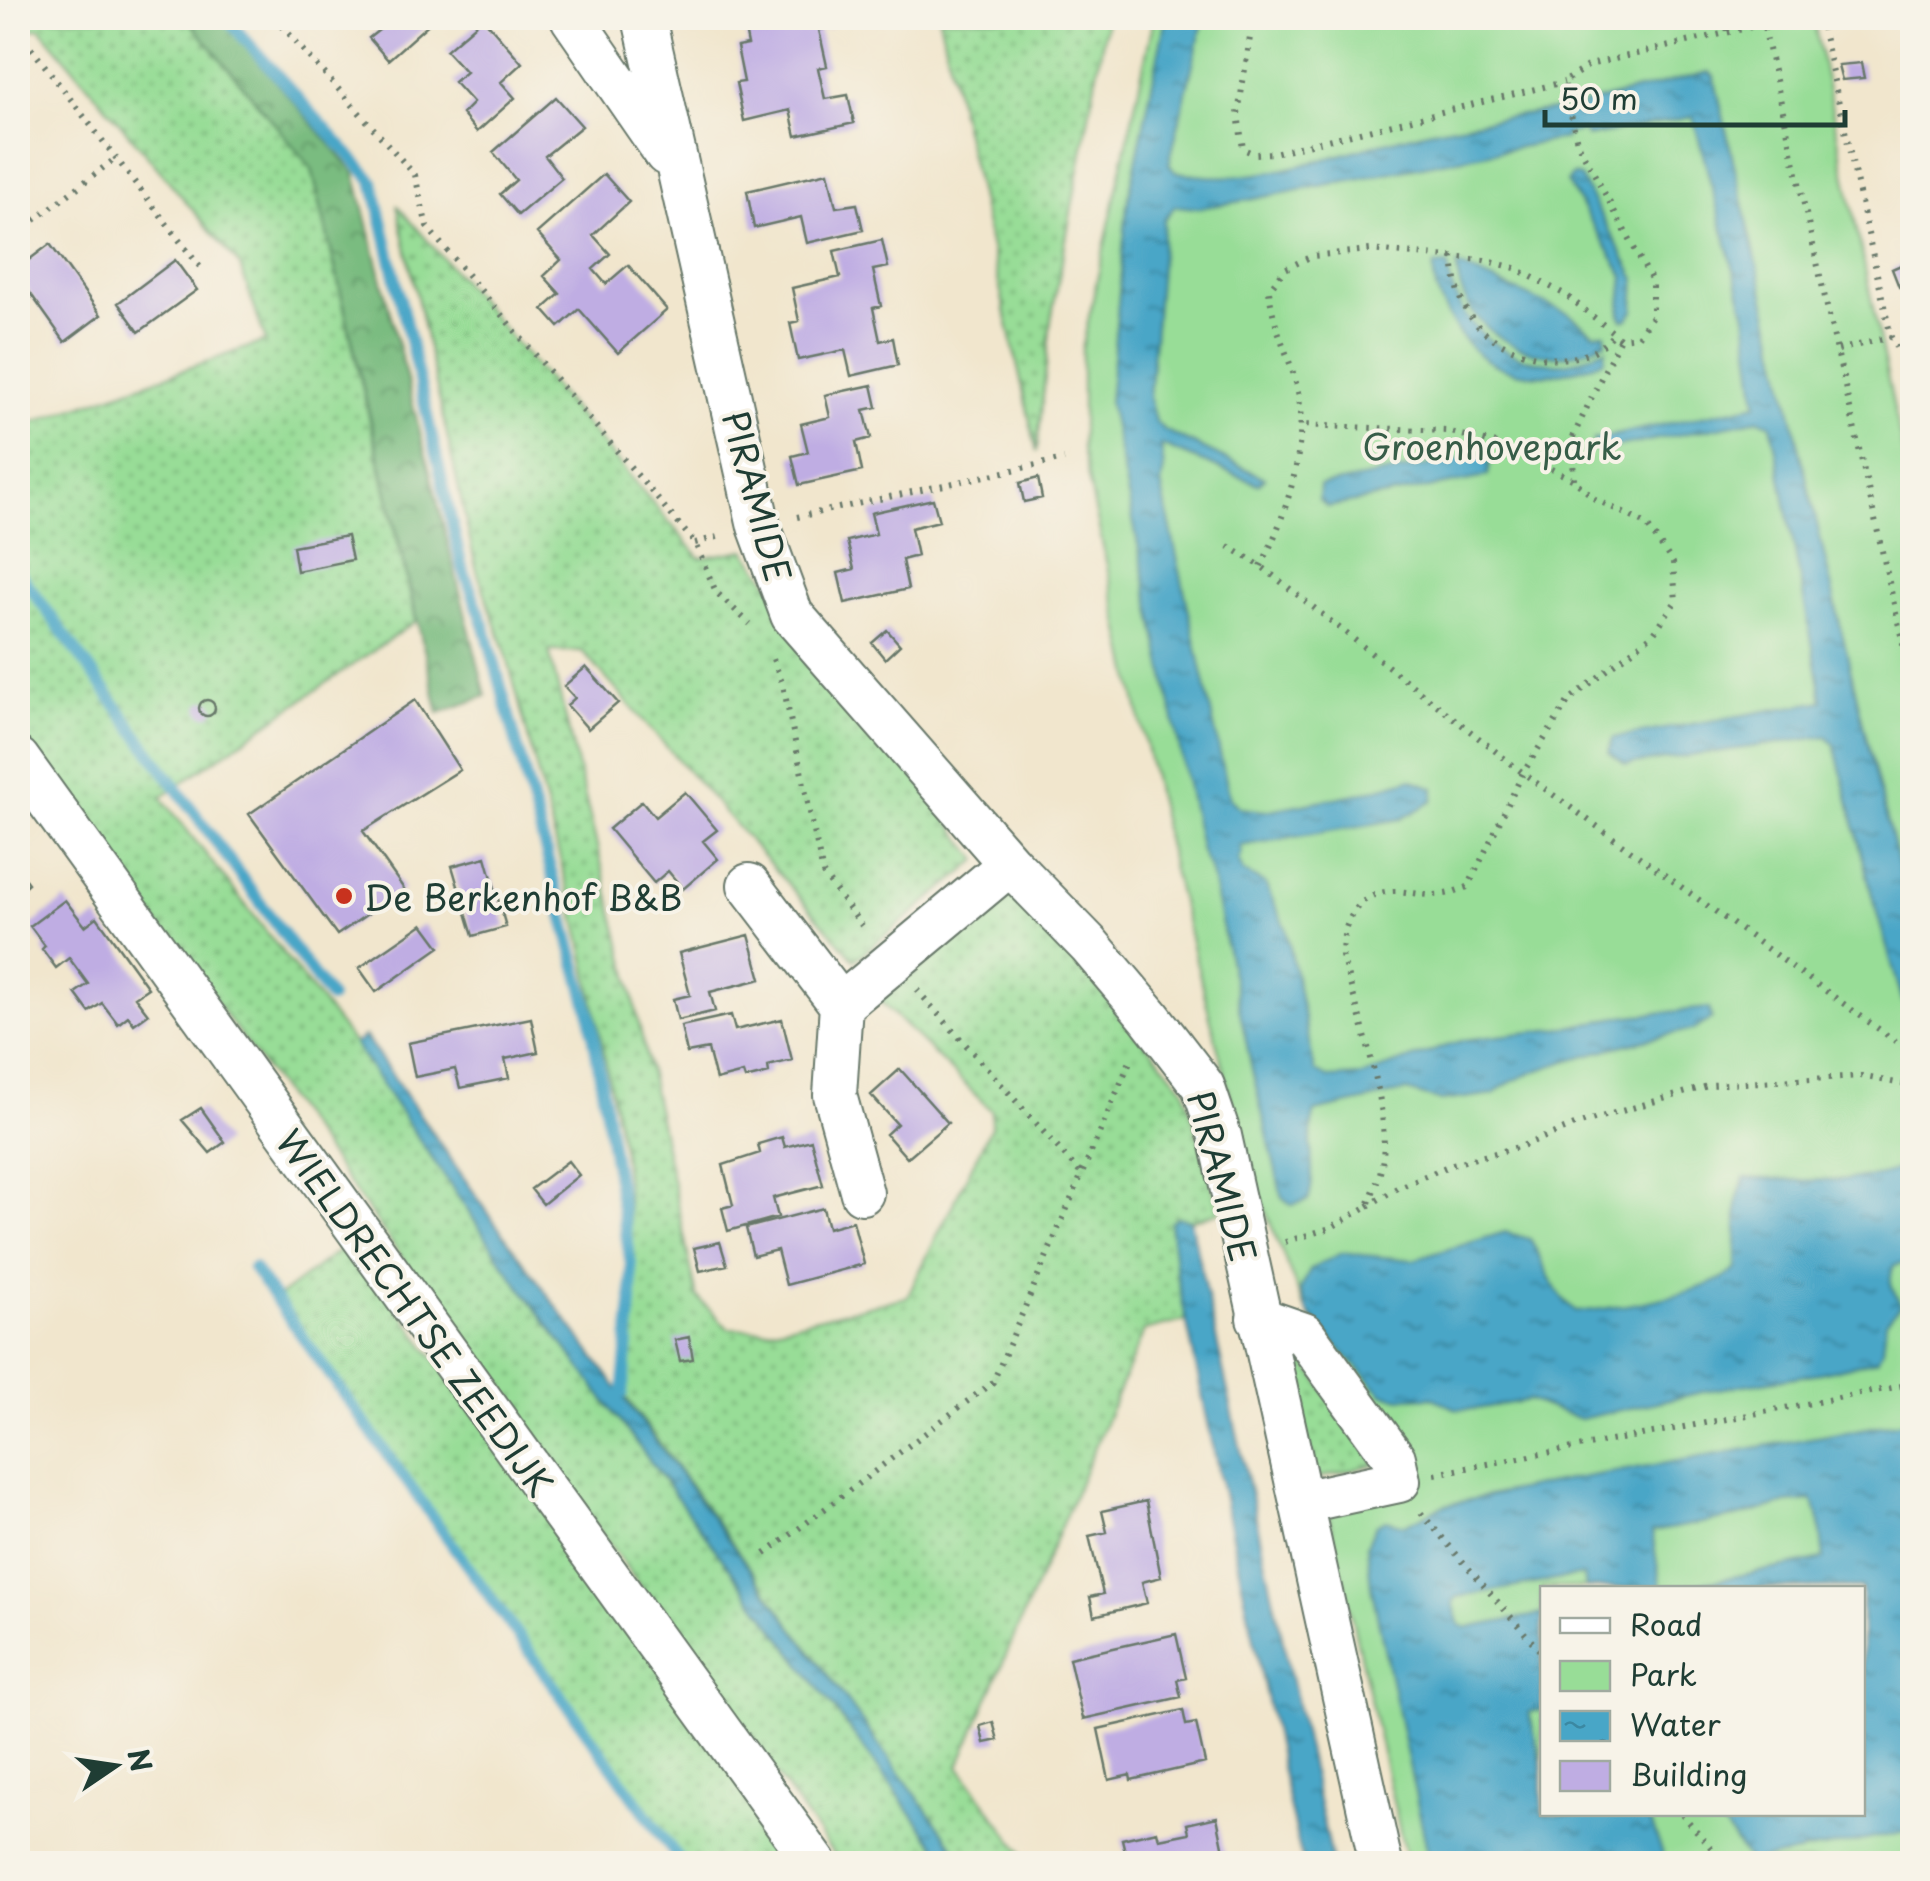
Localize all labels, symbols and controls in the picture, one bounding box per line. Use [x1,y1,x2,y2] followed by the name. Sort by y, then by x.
[1545,65,1845,127] scale bar
[1560,75,1638,120] text: 50 m
[710,404,806,588] street label: PIRAMIDE
[1362,419,1622,472] park label: Groenhovepark
[364,870,682,923] place label: De Berkenhof B&B
[333,885,355,907] marker: De Berkenhof B&B
[1175,1084,1271,1268] street label: PIRAMIDE
[264,1117,568,1507] street label: WIELDRECHTSE ZEEDIJK
[1540,1586,1865,1816] legend
[1630,1601,1703,1646] text: Road
[1630,1651,1697,1696] text: Park
[1630,1701,1721,1746] text: Water
[65,1716,165,1816] north arrow
[117,1744,164,1776] text: N
[1630,1751,1747,1796] text: Building

